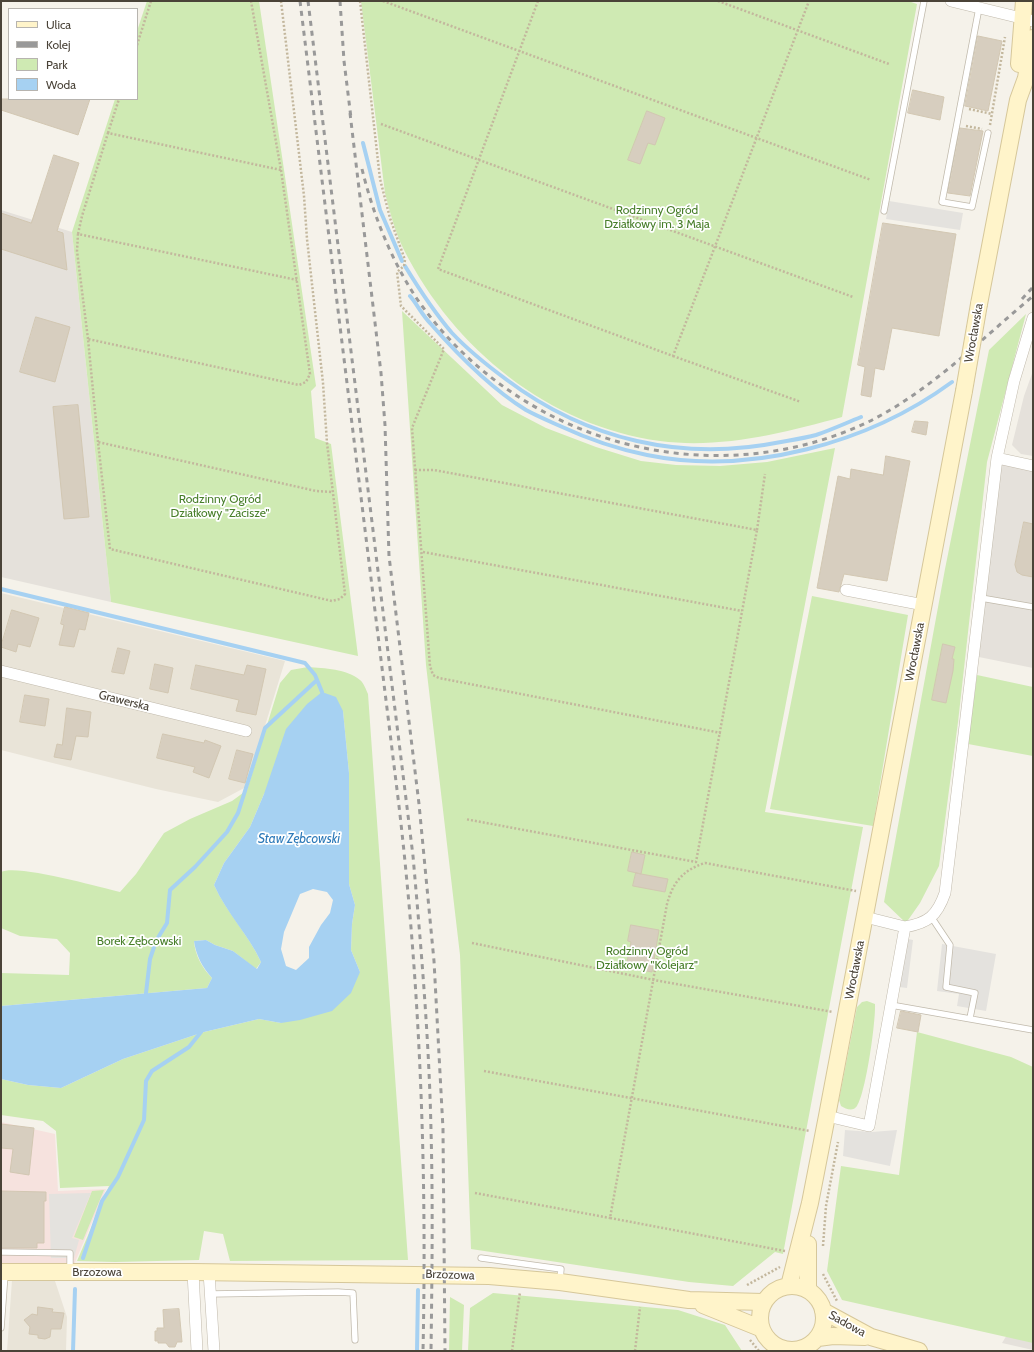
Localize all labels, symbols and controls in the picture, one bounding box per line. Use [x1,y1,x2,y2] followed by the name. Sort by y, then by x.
[8,8,138,100] legend
[46,17,71,32] text: Ulica
[46,37,70,52] text: Kolej
[46,57,68,72] text: Park
[46,77,76,92] text: Woda
[604,203,710,231] park label: Rodzinny Ogród Działkowy im. 3 Maja
[962,302,986,364] street label: Wrocławska
[171,492,269,520] park label: Rodzinny Ogród Działkowy "Zacisze"
[902,621,928,683] street label: Wrocławska
[97,688,151,714] street label: Grawerska
[258,831,340,847] water label: Staw Zębcowski
[97,934,181,948] park label: Borek Zębcowski
[842,939,868,1001] street label: Wrocławska
[596,944,698,972] park label: Rodzinny Ogród Działkowy "Kolejarz"
[72,1265,122,1279] street label: Brzozowa
[425,1267,475,1283] street label: Brzozowa
[826,1308,868,1340] street label: Sadowa

